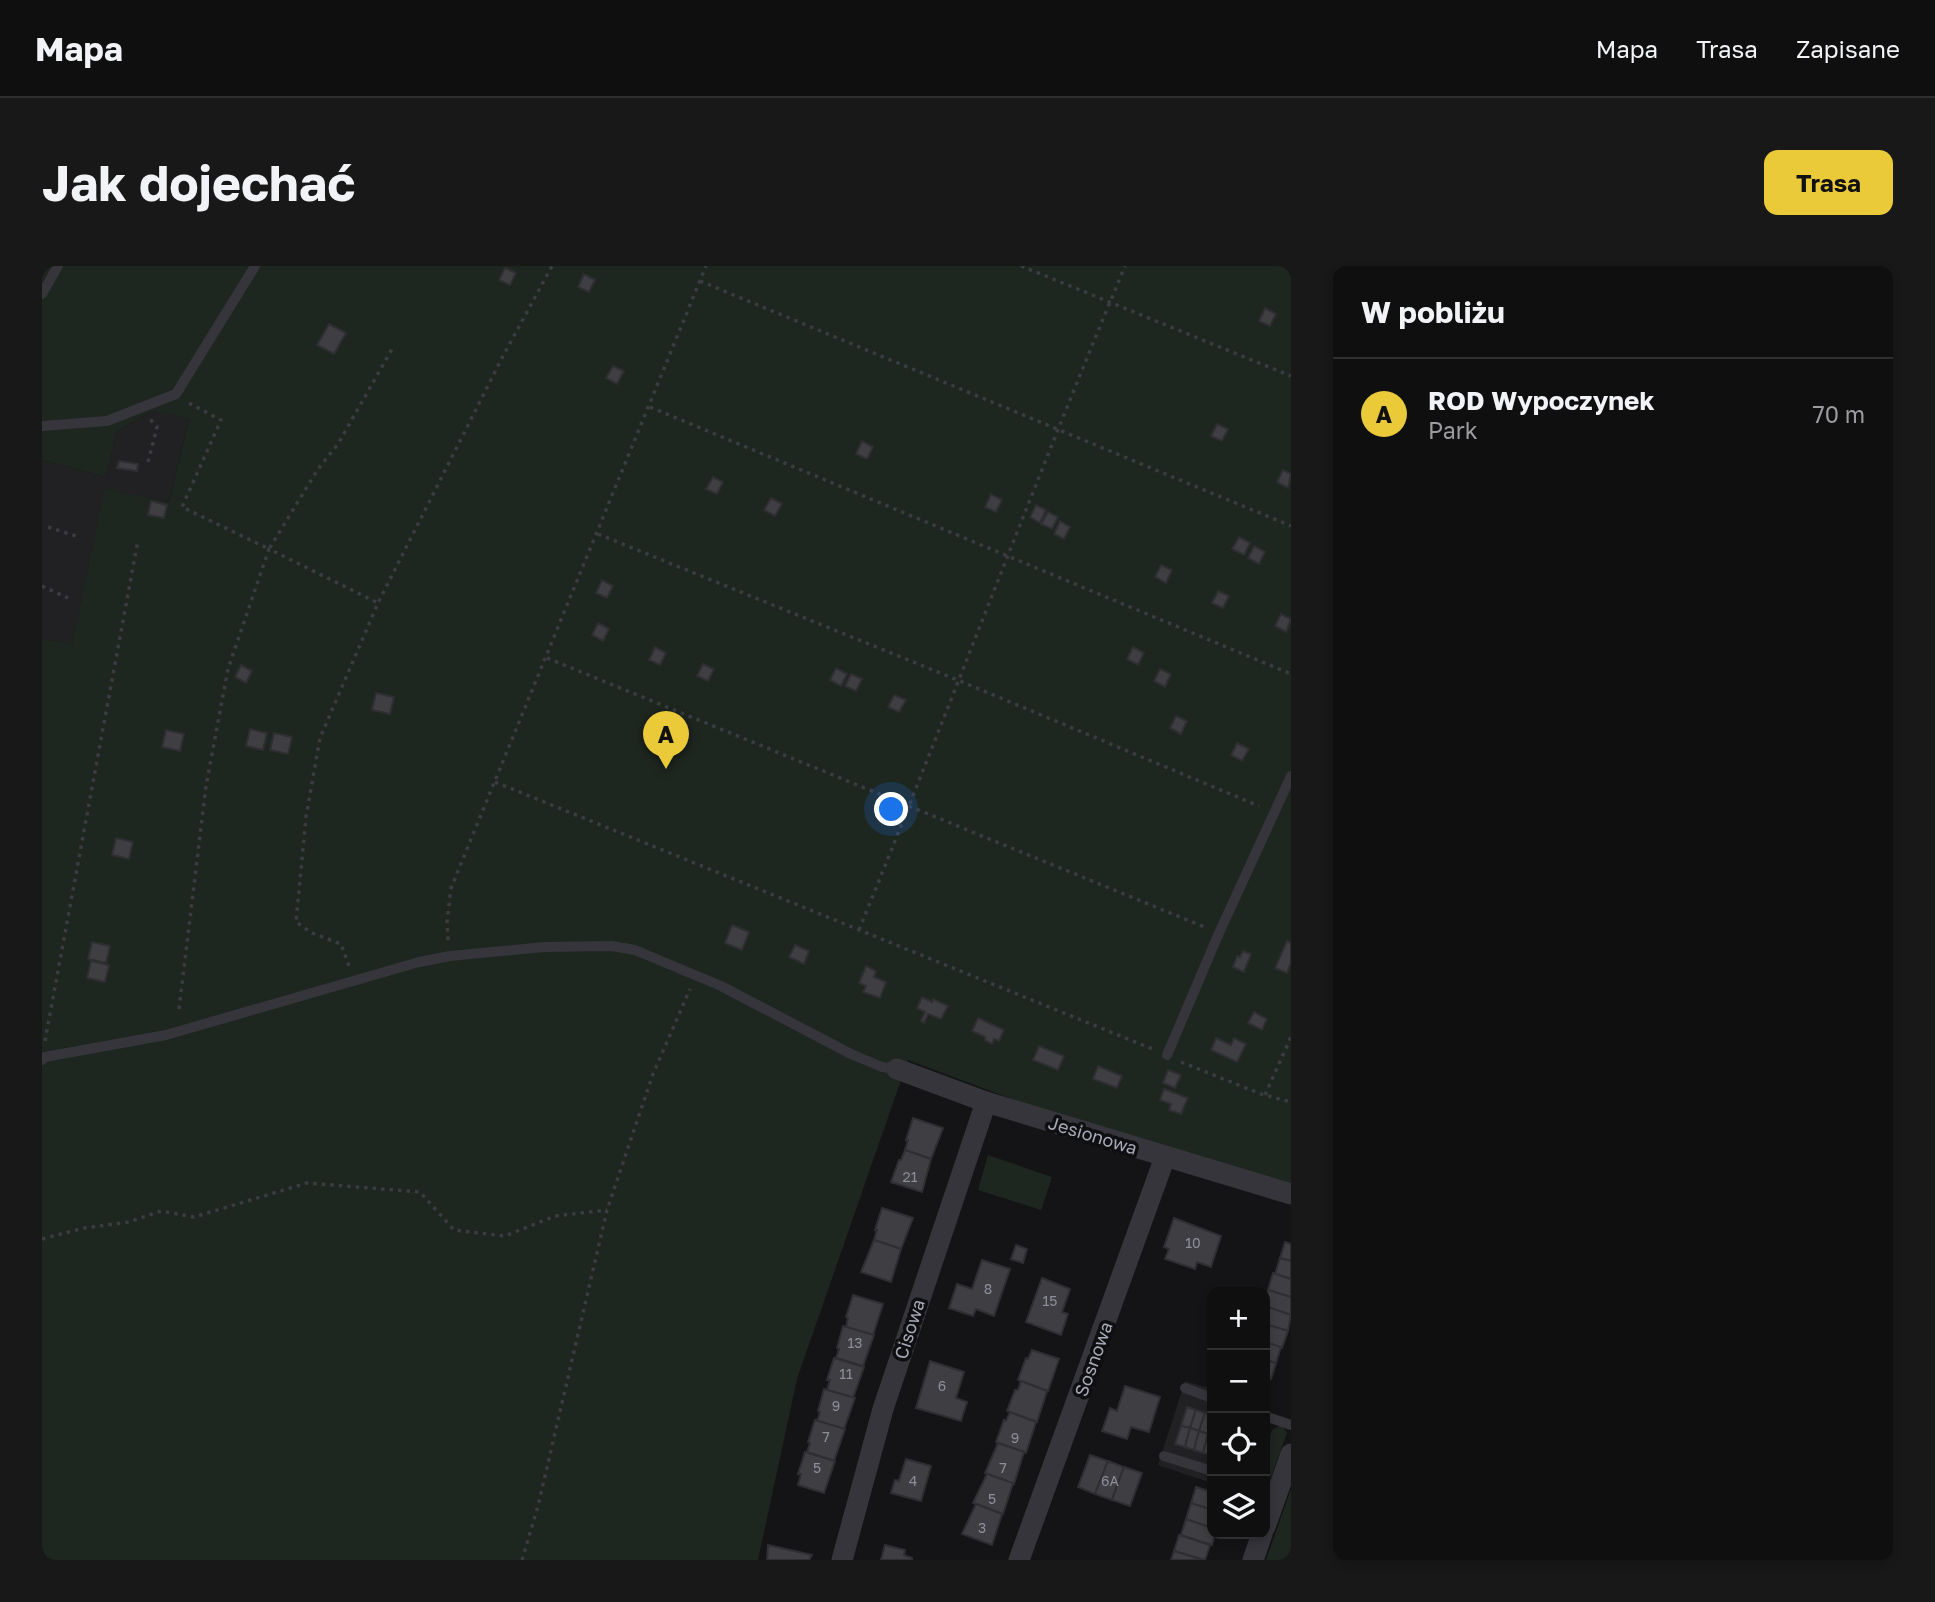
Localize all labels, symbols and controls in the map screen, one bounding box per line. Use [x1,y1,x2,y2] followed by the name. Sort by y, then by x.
[35,29,123,68] text: Mapa
[1596,34,1658,63] text: Mapa
[1696,34,1758,63] text: Trasa
[1796,34,1900,63] text: Zapisane
[1764,150,1893,215] button: Trasa
[42,153,355,212] text: Jak dojechać
[1361,294,1505,330] text: W pobliżu
[1428,385,1654,416] text: ROD Wypoczynek
[1376,400,1392,428] text: A
[1812,400,1865,428] text: 70 m
[1428,416,1478,444] text: Park
[643,711,689,769] pin: A
[874,792,908,826] your location
[1046,1111,1140,1159] street label: Jesionowa
[903,1168,918,1185] house number: 21
[1185,1234,1201,1251] house number: 10
[984,1280,992,1297] house number: 8
[1207,1287,1270,1539] map controls
[1207,1287,1270,1350] button: +
[1043,1292,1057,1309] house number: 15
[889,1296,929,1362] street label: Cisowa
[1069,1319,1117,1399] street label: Sosnowa
[848,1334,862,1351] house number: 13
[1207,1350,1270,1413] button: −
[839,1365,853,1382] house number: 11
[938,1377,946,1394] house number: 6
[832,1397,840,1414] house number: 9
[1207,1413,1270,1476] button: locate
[822,1428,830,1445] house number: 7
[1011,1429,1019,1446] house number: 9
[813,1459,821,1476] house number: 5
[999,1459,1007,1476] house number: 7
[909,1472,917,1489] house number: 4
[1101,1472,1120,1489] house number: 6A
[1207,1476,1270,1539] button: layers
[988,1490,996,1507] house number: 5
[978,1519,986,1536] house number: 3

